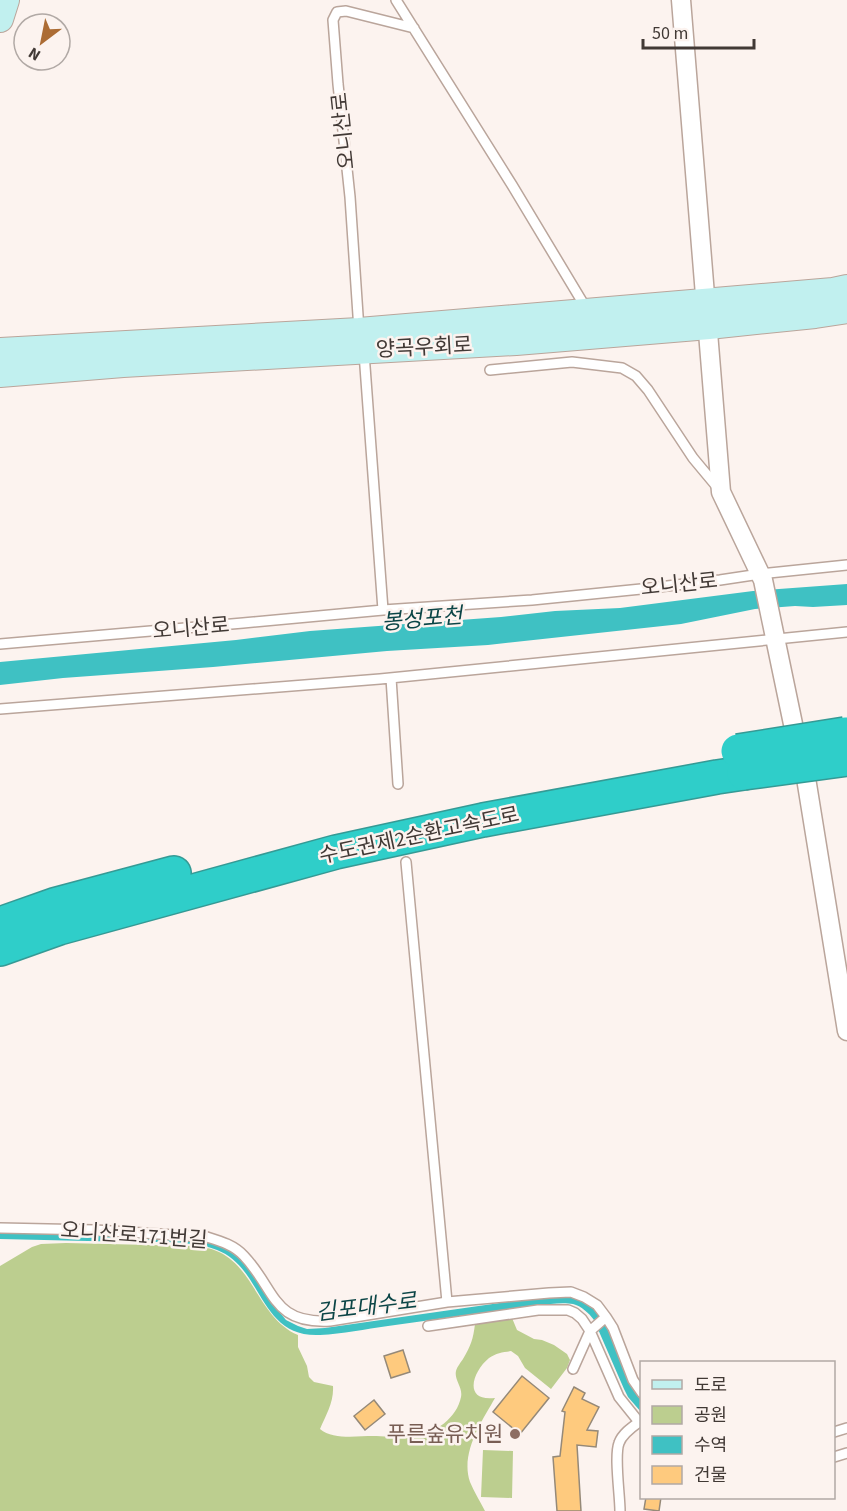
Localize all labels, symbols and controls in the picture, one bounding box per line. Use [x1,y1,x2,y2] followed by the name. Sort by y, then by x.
[12,12,72,72] north arrow
[643,12,754,50] scale bar
[652,21,688,46] text: 50 m
[24,42,45,66] text: N
[324,91,362,171] street label: 오니산로
[375,329,473,365] street label: 양곡우회로
[639,565,719,603] street label: 오니산로
[380,599,466,638] water label: 봉성포천
[151,610,231,646] street label: 오니산로
[316,799,522,871] street label: 수도권제2순환고속도로
[60,1215,208,1255] street label: 오니산로171번길
[314,1285,420,1329] water label: 김포대수로
[640,1361,835,1499] legend
[694,1373,727,1398] text: 도로
[694,1403,727,1428] text: 공원
[387,1419,503,1449] place label: 푸른숲유치원
[508,1427,522,1441] marker: 푸른숲유치원
[694,1433,727,1458] text: 수역
[694,1463,727,1488] text: 건물

